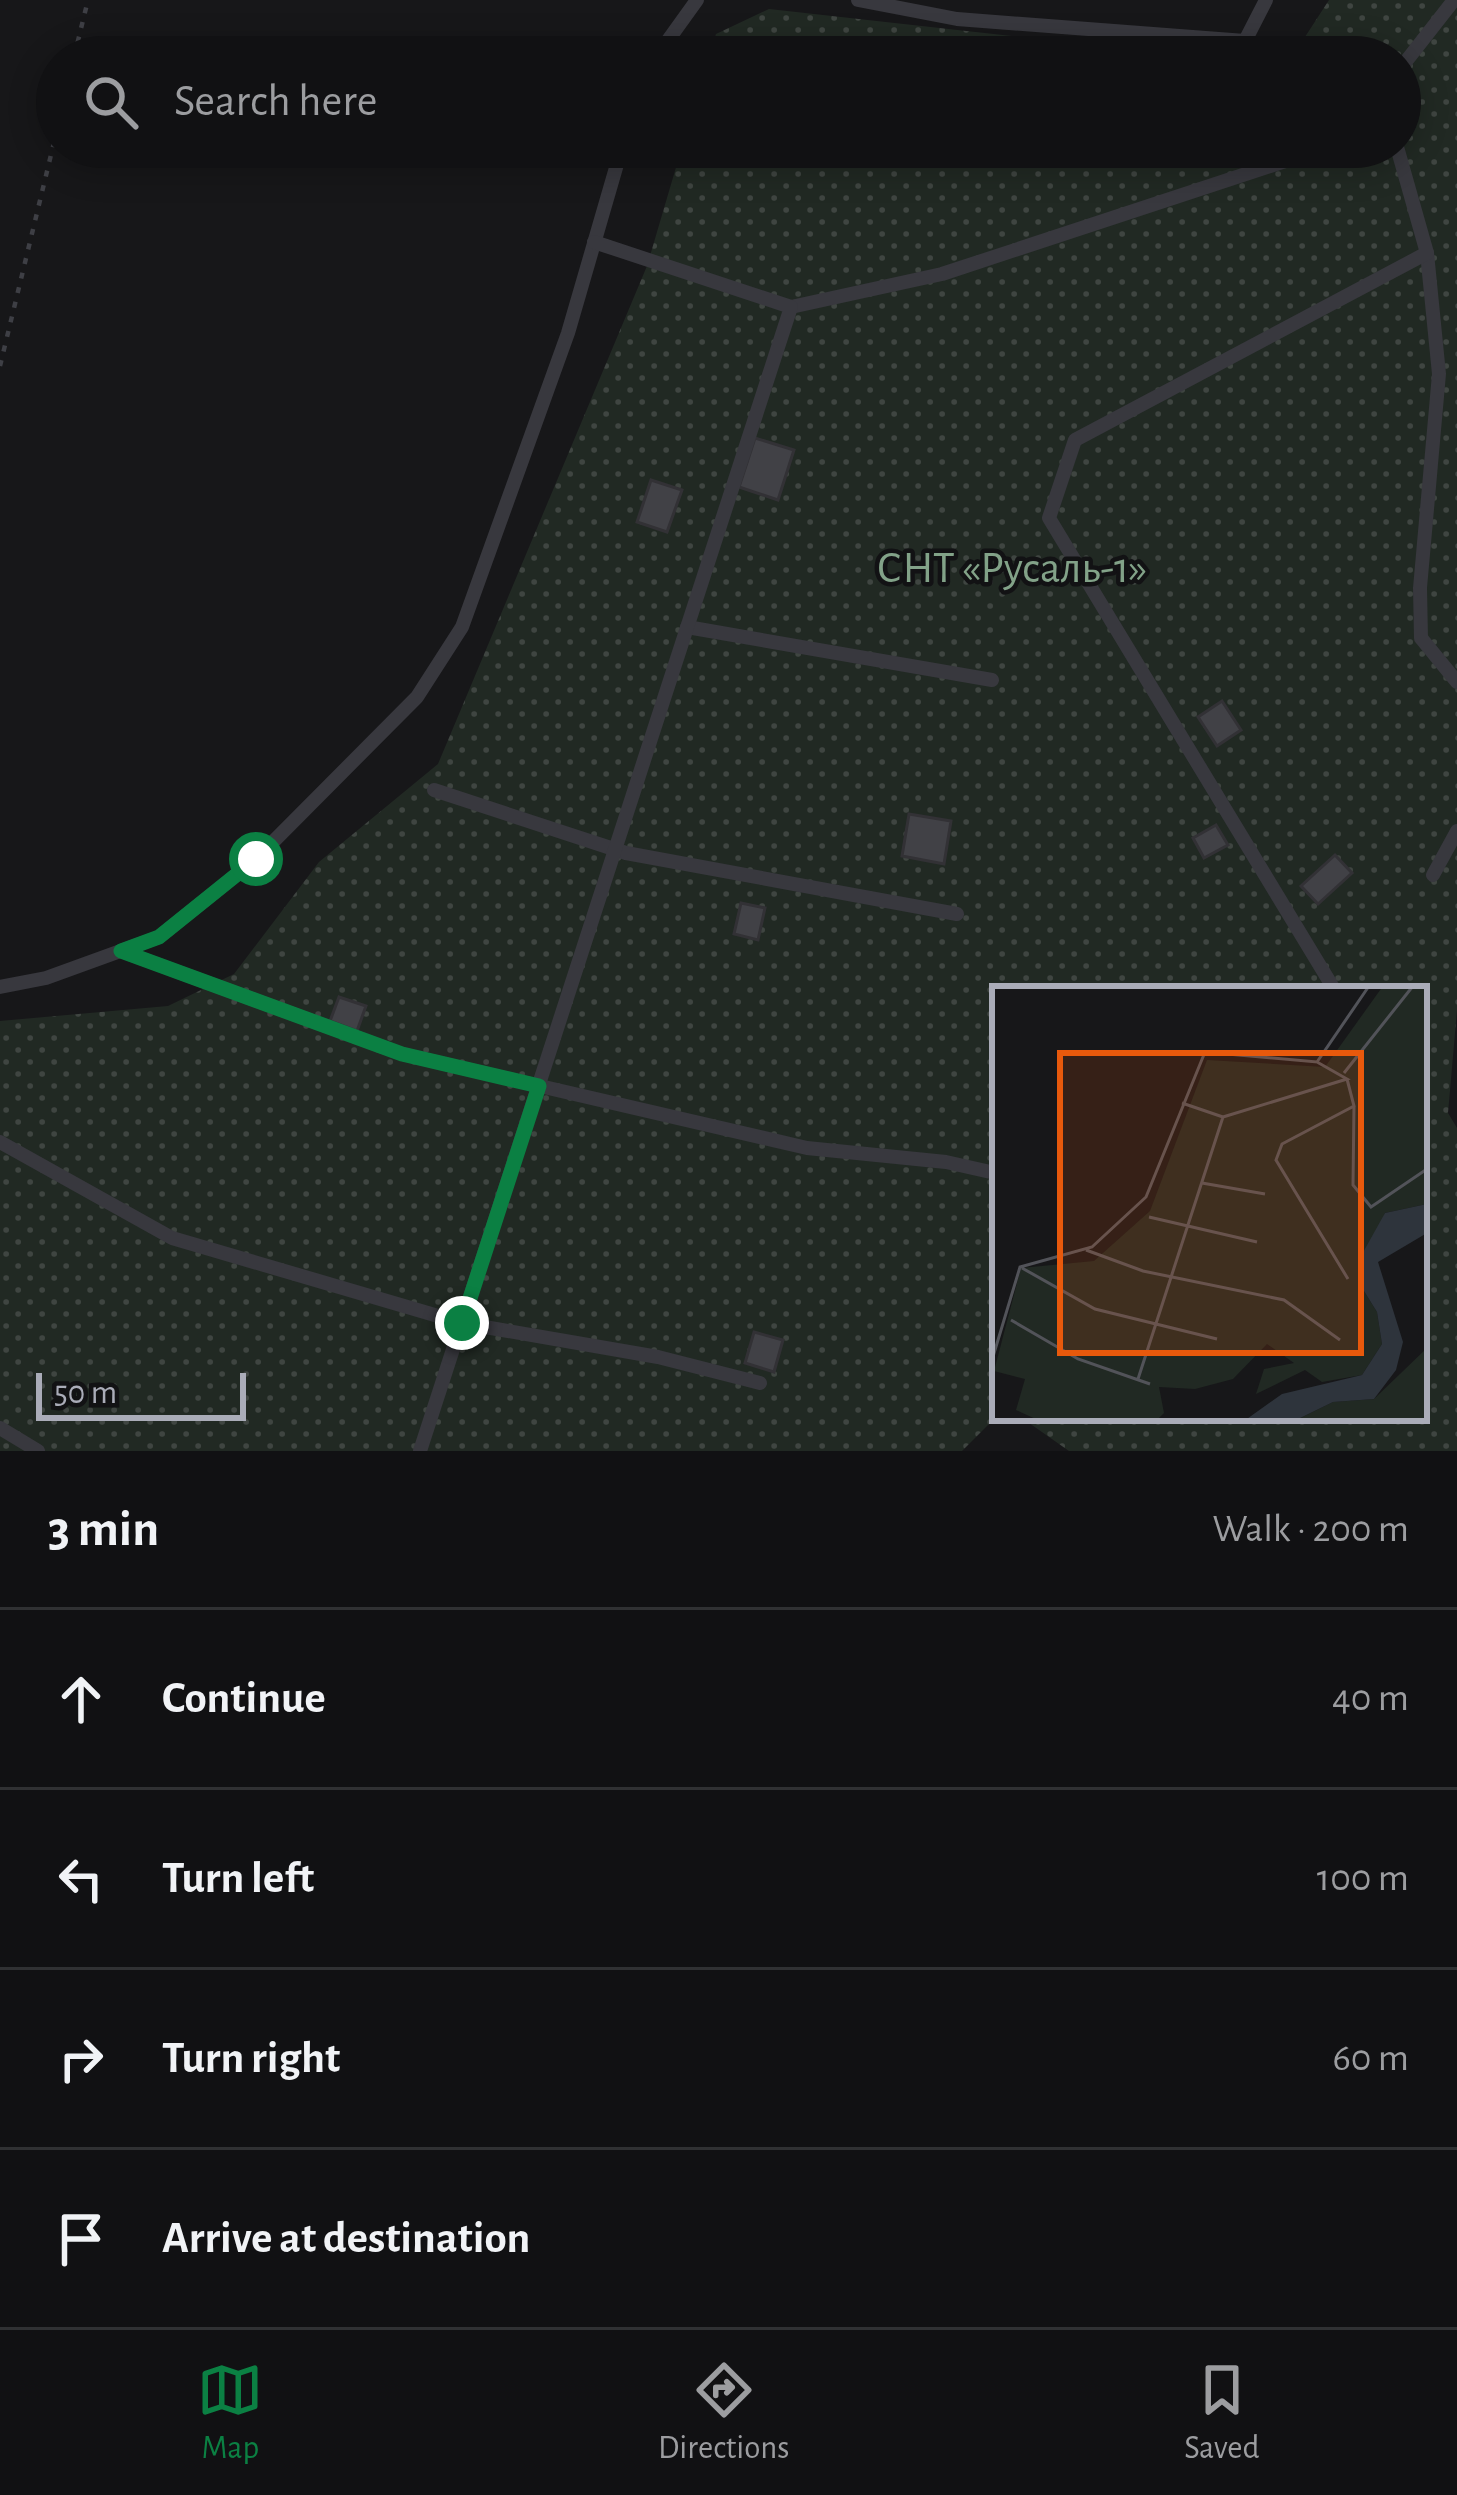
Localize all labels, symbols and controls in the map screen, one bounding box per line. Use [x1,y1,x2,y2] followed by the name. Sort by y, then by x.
[36,36,1421,168] search box
[78,69,144,135] icon: search
[174,79,377,124] text: Search here
[877,546,1147,591] park label: СНТ «Русаль-1»
[229,832,283,886] route start
[992,986,1427,1421] inset map
[435,1296,489,1350] route end
[36,1367,246,1420] scale bar
[54,1377,117,1410] text: 50 m
[48,1504,159,1555] text: 3 min
[1212,1510,1409,1549] text: Walk · 200 m
[48,1666,114,1732] icon: ahead
[162,1676,326,1721] text: Continue
[1332,1679,1409,1718] text: 40 m
[48,1846,114,1912] icon: left
[162,1856,314,1901] text: Turn left
[1317,1859,1409,1898] text: 100 m
[48,2026,114,2092] icon: right
[162,2036,340,2081] text: Turn right
[1332,2039,1409,2078] text: 60 m
[48,2206,114,2272] icon: arrive
[162,2216,530,2261] text: Arrive at destination
[197,2357,263,2469] tab: Map
[658,2357,789,2469] tab: Directions
[1184,2357,1260,2469] tab: Saved

